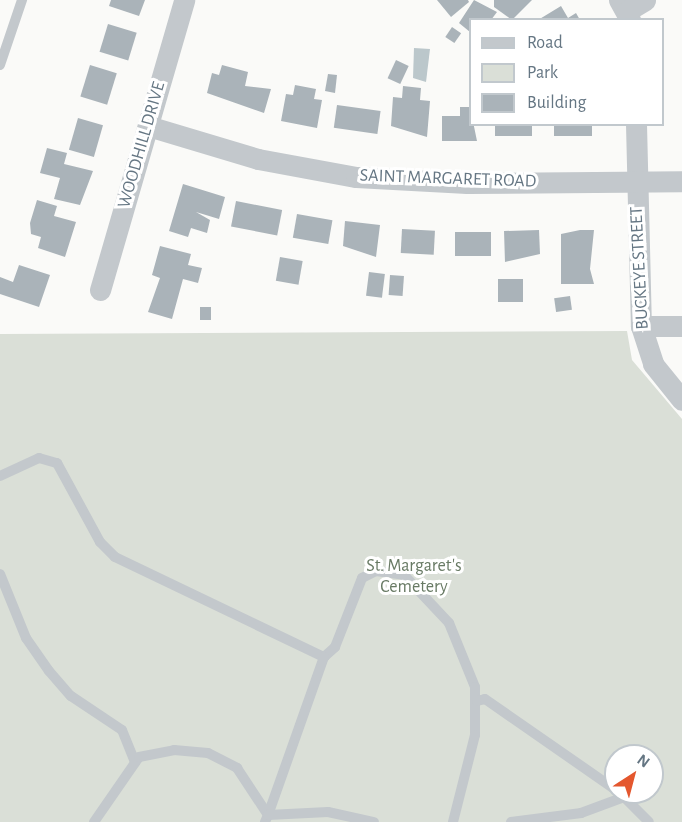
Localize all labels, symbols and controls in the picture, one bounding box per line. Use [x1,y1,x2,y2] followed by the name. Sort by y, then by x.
[469,18,664,126] legend
[527,34,563,52] text: Road
[527,64,558,82] text: Park
[114,79,170,211] street label: WOODHILL DRIVE
[527,94,586,112] text: Building
[359,165,537,193] street label: SAINT MARGARET ROAD
[626,206,654,330] street label: BUCKEYE STREET
[366,556,462,598] park label: St. Margaret's Cemetery
[604,744,664,804] north arrow
[634,751,653,771] text: N

